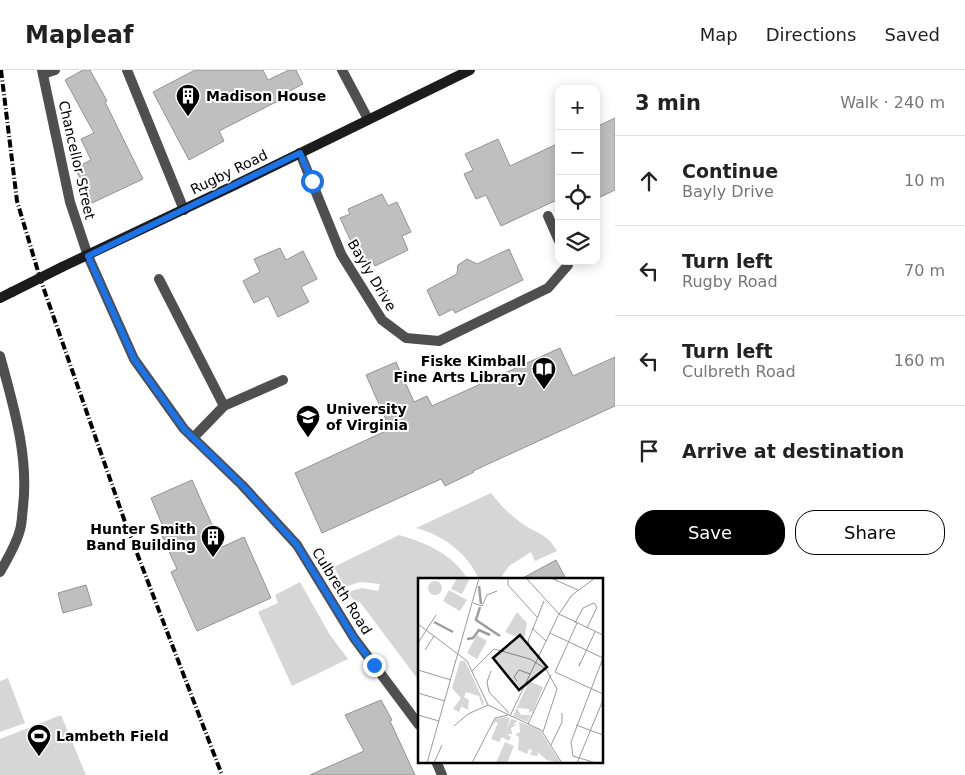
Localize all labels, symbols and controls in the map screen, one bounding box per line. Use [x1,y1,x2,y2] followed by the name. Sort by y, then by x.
[25,21,133,49] text: Mapleaf
[700,24,738,45] text: Map
[766,24,856,45] text: Directions
[884,24,940,45] text: Saved
[175,83,201,117] building icon: Madison House
[555,85,600,265] map controls
[555,85,600,130] button: +
[206,88,326,104] place label: Madison House
[635,91,701,115] text: 3 min
[840,93,945,112] text: Walk · 240 m
[56,99,99,221] street label: Chancellor Street
[555,130,600,175] button: −
[188,146,270,198] street label: Rugby Road
[682,160,778,182] text: Continue
[635,167,663,195] icon: ahead
[301,170,324,193] route start
[904,171,945,190] text: 10 m
[555,175,600,220] button: locate
[682,182,774,201] text: Bayly Drive
[555,220,600,265] button: layers
[344,236,400,314] street label: Bayly Drive
[682,250,773,272] text: Turn left
[635,257,663,285] icon: left
[904,261,945,280] text: 70 m
[682,272,778,291] text: Rugby Road
[682,340,773,362] text: Turn left
[635,347,663,375] icon: left
[894,351,945,370] text: 160 m
[394,353,526,385] place label: Fiske Kimball Fine Arts Library
[531,356,557,390] library icon: Fiske Kimball Fine Arts Library
[682,362,796,381] text: Culbreth Road
[326,401,408,433] place label: University of Virginia
[295,404,321,438] school or university icon: University of Virginia
[635,437,663,465] icon: arrive
[682,440,904,462] text: Arrive at destination
[635,510,785,555] button: Save
[795,510,945,555] button: Share
[86,521,196,553] place label: Hunter Smith Band Building
[200,524,226,558] building icon: Hunter Smith Band Building
[309,545,375,637] street label: Culbreth Road
[418,578,602,762] inset map
[363,654,386,677] route end
[26,723,52,757] sports icon: Lambeth Field
[56,728,169,744] place label: Lambeth Field

